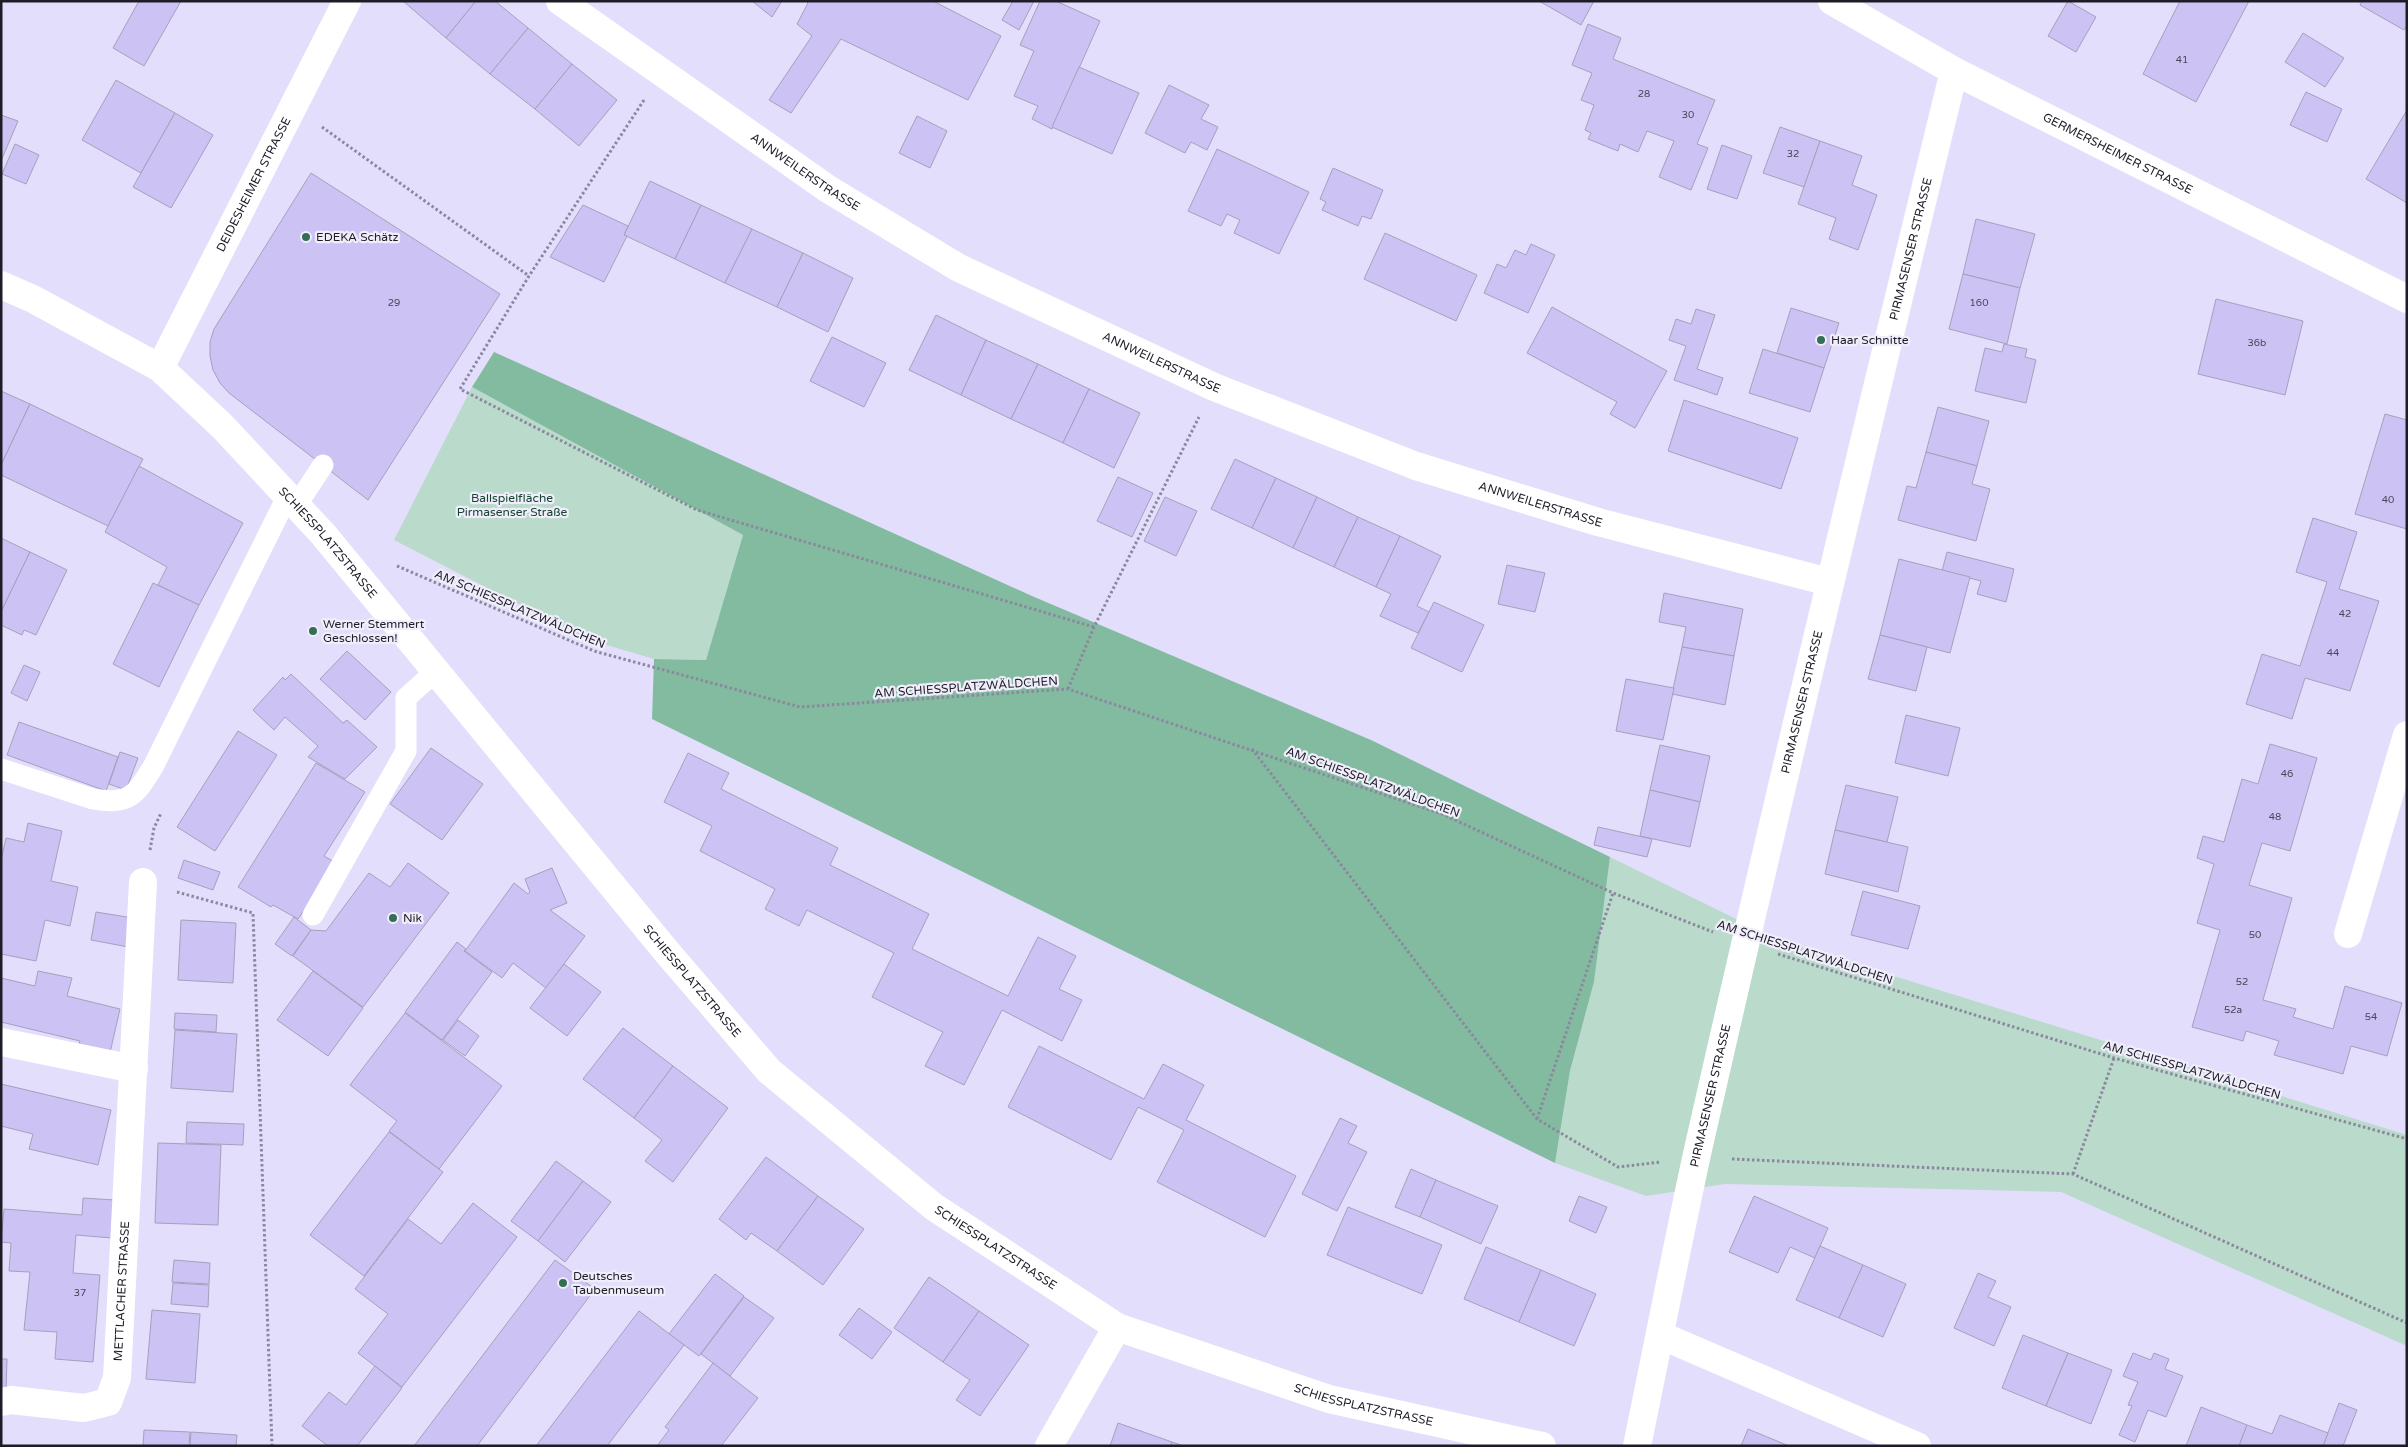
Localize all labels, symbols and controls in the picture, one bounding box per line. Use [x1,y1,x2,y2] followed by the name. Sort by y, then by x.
[2176,54,2188,66] house number: 41
[1638,88,1650,100] house number: 28
[1682,109,1694,121] house number: 30
[2041,110,2195,197] street label: GERMERSHEIMER STRASSE
[213,114,294,254] street label: DEIDESHEIMER STRASSE
[748,130,863,214] street label: ANNWEILERSTRASSE
[1787,148,1799,160] house number: 32
[1887,176,1935,322] street label: PIRMASENSER STRASSE
[316,230,398,244] place label: EDEKA Schätz
[300,231,312,243] marker: EDEKA Schätz
[388,297,400,309] house number: 29
[1970,297,1988,309] house number: 160
[1100,329,1223,396] street label: ANNWEILERSTRASSE
[1831,333,1909,347] place label: Haar Schnitte
[1815,334,1827,346] marker: Haar Schnitte
[2248,337,2266,349] house number: 36b
[1477,479,1604,530] street label: ANNWEILERSTRASSE
[276,484,380,601] street label: SCHIESSPLATZSTRASSE
[457,491,567,519] park label: Ballspielfläche Pirmasenser Straße
[2382,494,2394,506] house number: 40
[433,567,607,651] street label: AM SCHIESSPLATZWÄLDCHEN
[2339,608,2351,620] house number: 42
[323,617,425,645] place label: Werner Stemmert Geschlossen!
[307,625,319,637] marker: Werner Stemmert Geschlossen!
[1778,629,1826,775] street label: PIRMASENSER STRASSE
[2327,647,2339,659] house number: 44
[874,674,1058,700] street label: AM SCHIESSPLATZWÄLDCHEN
[1284,744,1462,820] street label: AM SCHIESSPLATZWÄLDCHEN
[2281,768,2293,780] house number: 46
[2269,811,2281,823] house number: 48
[403,911,423,925] place label: Nik
[387,912,399,924] marker: Nik
[1715,917,1895,987] street label: AM SCHIESSPLATZWÄLDCHEN
[641,922,744,1040] street label: SCHIESSPLATZSTRASSE
[2249,929,2261,941] house number: 50
[2236,976,2248,988] house number: 52
[2224,1004,2242,1016] house number: 52a
[2365,1011,2377,1023] house number: 54
[1687,1022,1733,1168] street label: PIRMASENSER STRASSE
[2102,1038,2282,1102] street label: AM SCHIESSPLATZWÄLDCHEN
[932,1202,1060,1293] street label: SCHIESSPLATZSTRASSE
[111,1220,132,1362] street label: METTLACHER STRASSE
[573,1269,664,1297] place label: Deutsches Taubenmuseum
[557,1277,569,1289] marker: Deutsches Taubenmuseum
[74,1287,86,1299] house number: 37
[1292,1381,1435,1429] street label: SCHIESSPLATZSTRASSE

